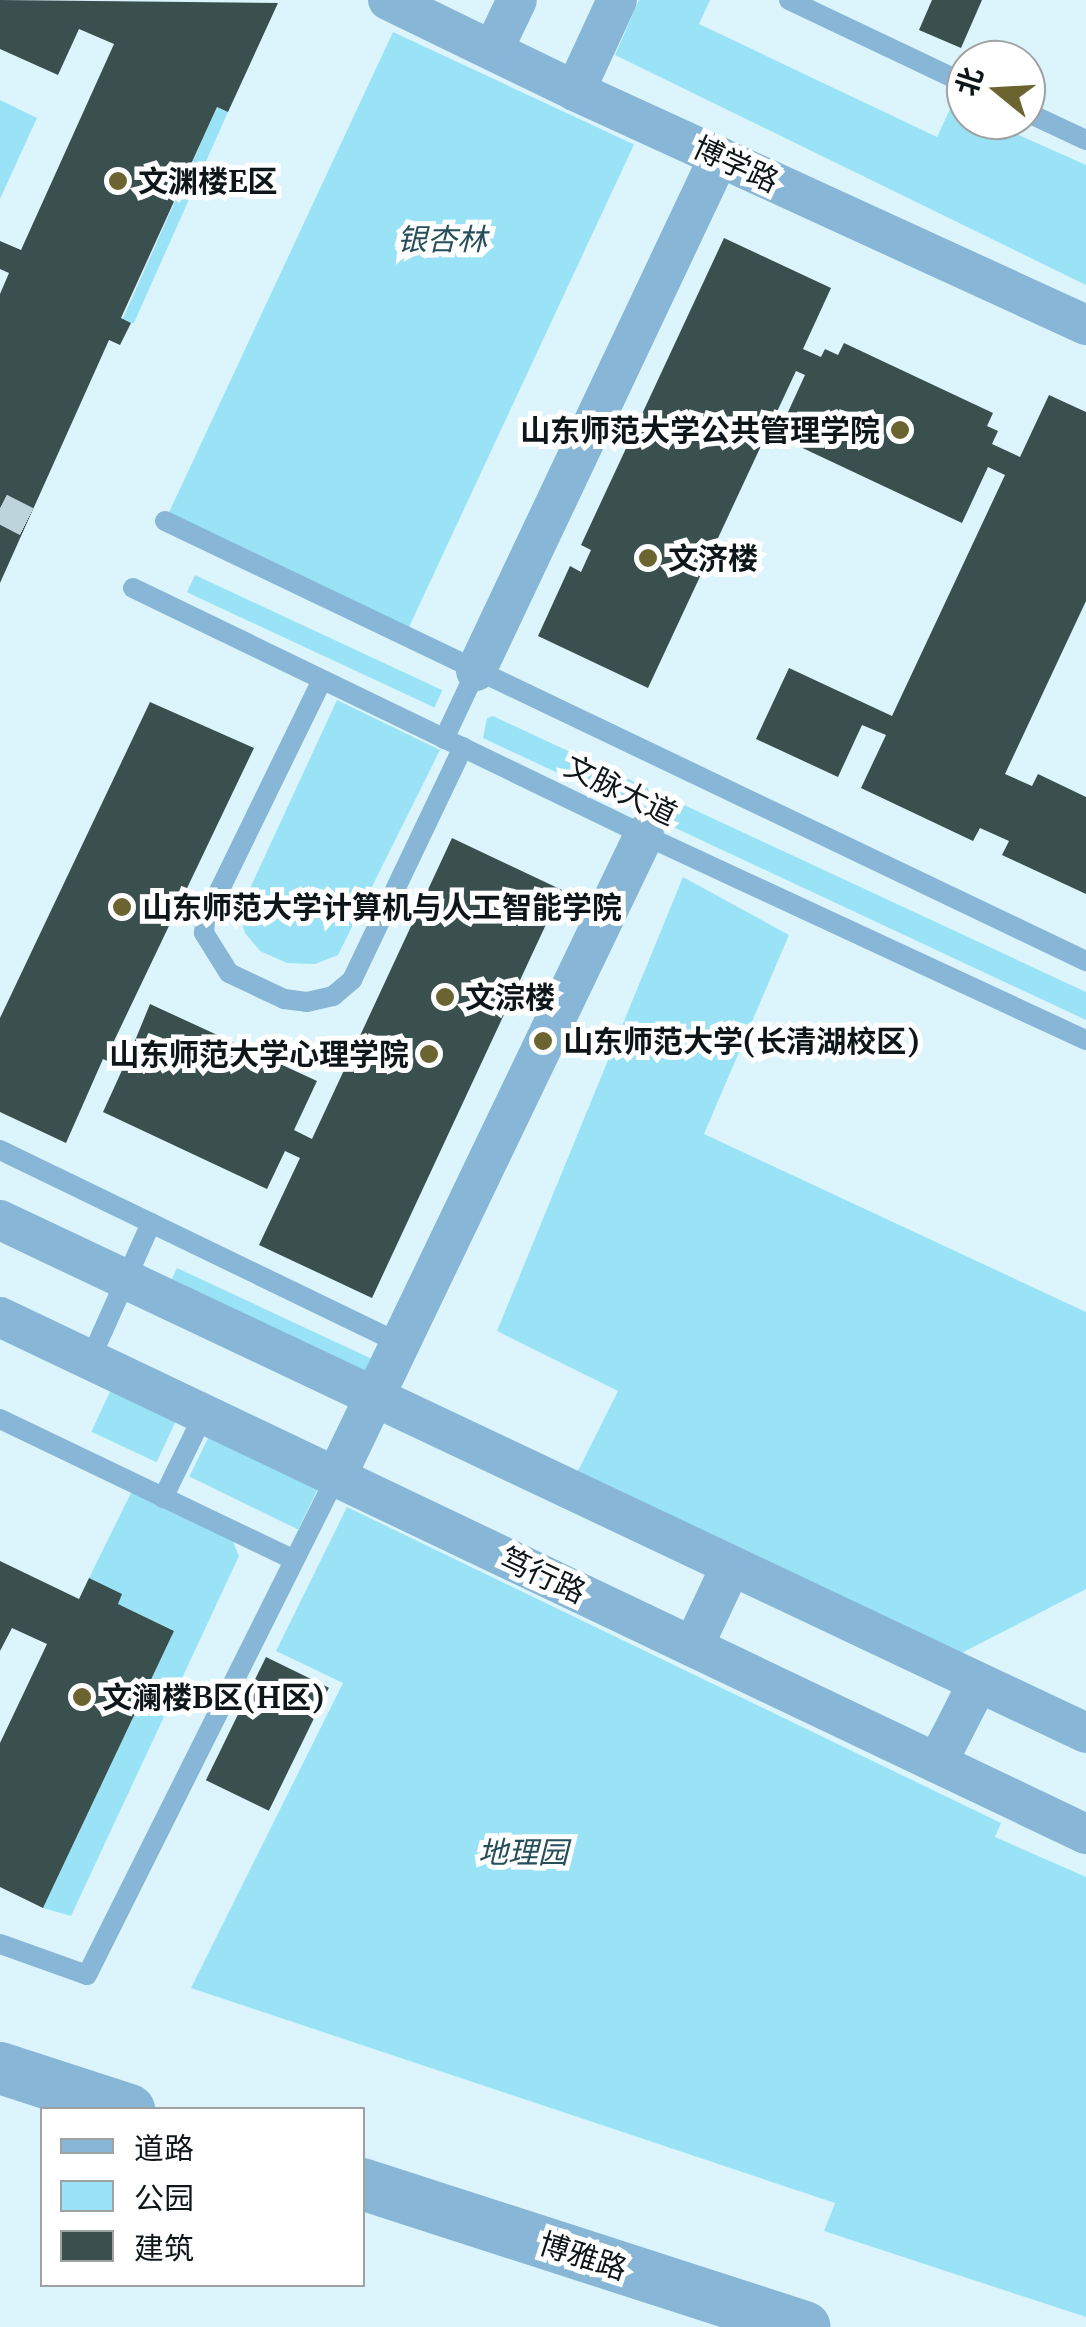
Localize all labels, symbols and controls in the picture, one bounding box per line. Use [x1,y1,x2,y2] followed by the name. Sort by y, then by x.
[946,40,1046,140] north arrow
[948,62,991,100] text: 北
[688,129,784,199] street label: 博学路
[138,163,278,199] place label: 文渊楼E区
[107,170,129,192] marker: 文渊楼E区
[397,221,487,257] park label: 银杏林
[520,412,880,448] place label: 山东师范大学公共管理学院
[889,419,911,441] marker: 山东师范大学公共管理学院
[668,540,758,576] place label: 文济楼
[637,547,659,569] marker: 文济楼
[559,748,683,832] street label: 文脉大道
[142,889,622,925] place label: 山东师范大学计算机与人工智能学院
[111,896,133,918] marker: 山东师范大学计算机与人工智能学院
[465,979,555,1015] place label: 文淙楼
[434,986,456,1008] marker: 文淙楼
[563,1023,919,1059] place label: 山东师范大学(长清湖校区)
[532,1030,554,1052] marker: 山东师范大学(长清湖校区)
[109,1036,409,1072] place label: 山东师范大学心理学院
[418,1043,440,1065] marker: 山东师范大学心理学院
[495,1540,591,1610] street label: 笃行路
[102,1679,323,1715] place label: 文澜楼B区(H区)
[71,1686,93,1708] marker: 文澜楼B区(H区)
[478,1834,568,1870] park label: 地理园
[40,2107,365,2287] legend
[134,2129,194,2167] text: 道路
[134,2179,194,2217] text: 公园
[535,2225,631,2287] street label: 博雅路
[134,2229,194,2267] text: 建筑

